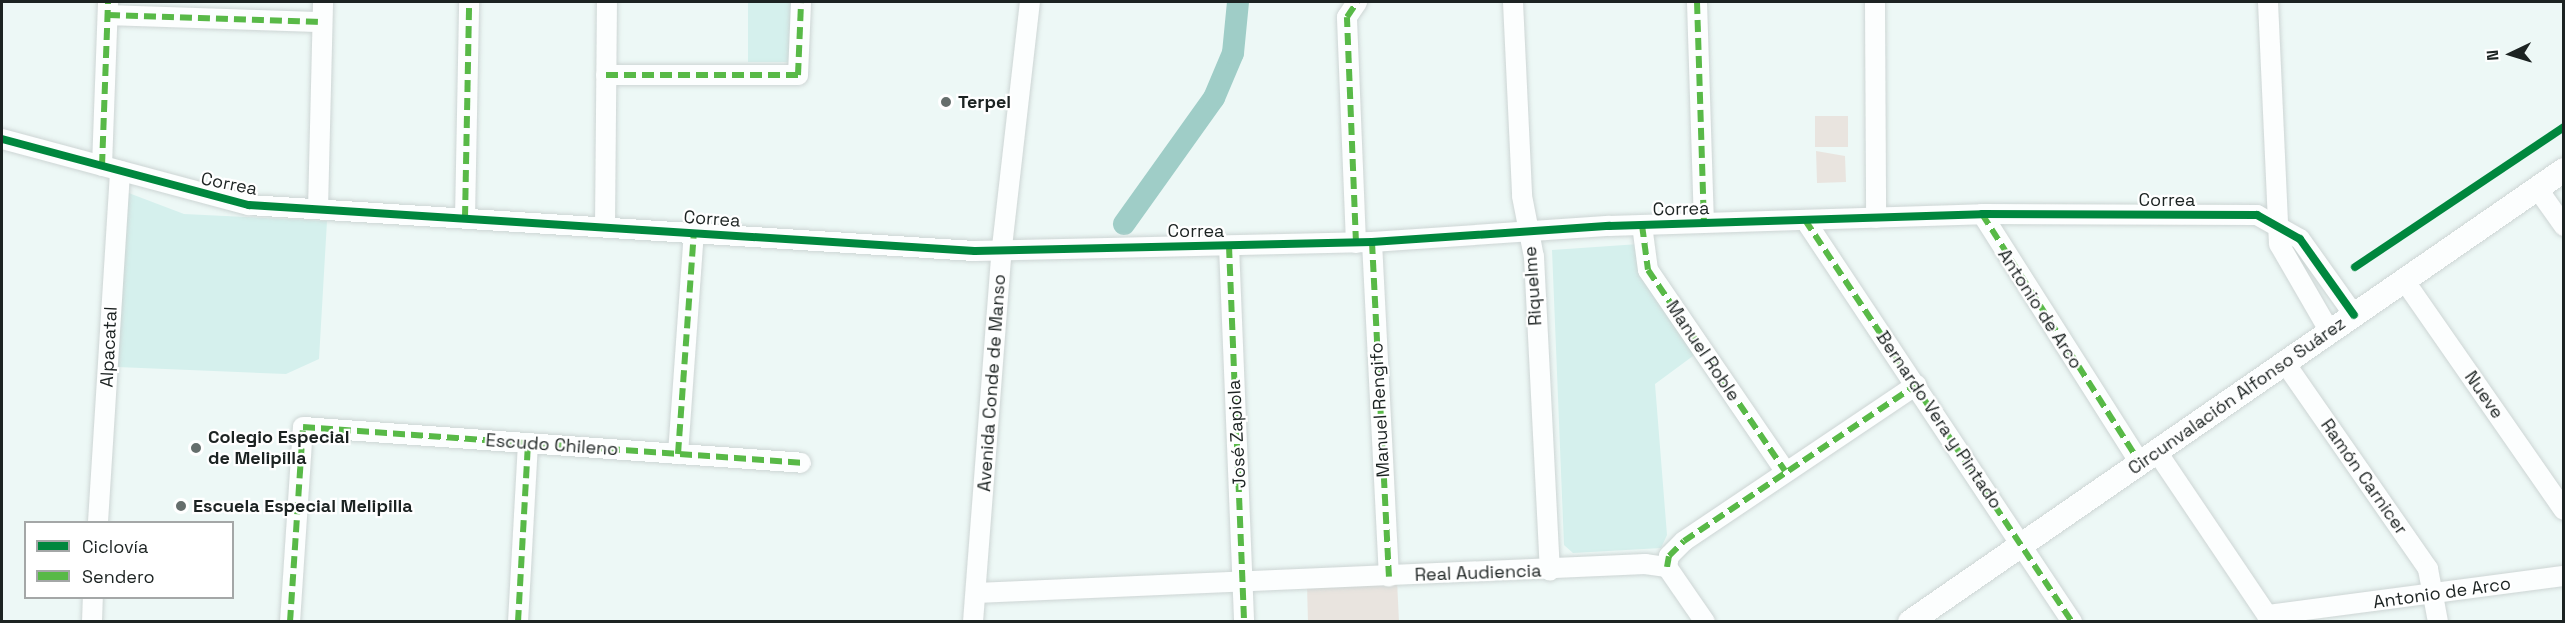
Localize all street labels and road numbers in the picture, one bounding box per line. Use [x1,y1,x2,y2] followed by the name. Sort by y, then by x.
[199,168,259,200] street label: Correa
[2139,189,2195,211] street label: Correa
[1652,198,1710,220] street label: Correa
[683,206,741,232] street label: Correa
[1168,220,1224,242] street label: Correa
[1993,245,2087,373] street label: Antonio de Arco
[1519,246,1547,326] street label: Riquelme
[974,273,1010,493] street label: Avenida Conde de Manso
[1661,297,1745,405] street label: Manuel Roble
[96,306,122,388] street label: Alpacatal
[2124,312,2350,480] street label: Circunvalación Alfonso Suárez
[1871,327,2007,513] street label: Bernardo Vera y Pintado
[1366,342,1394,478] street label: Manuel Rengifo
[2460,367,2508,423] street label: Nueve
[1223,379,1251,489] street label: José Zapiola
[2316,415,2412,539] street label: Ramón Carnicer
[485,430,619,460] street label: Escudo Chileno
[1414,560,1542,586] street label: Real Audiencia
[2372,573,2512,613] street label: Antonio de Arco

